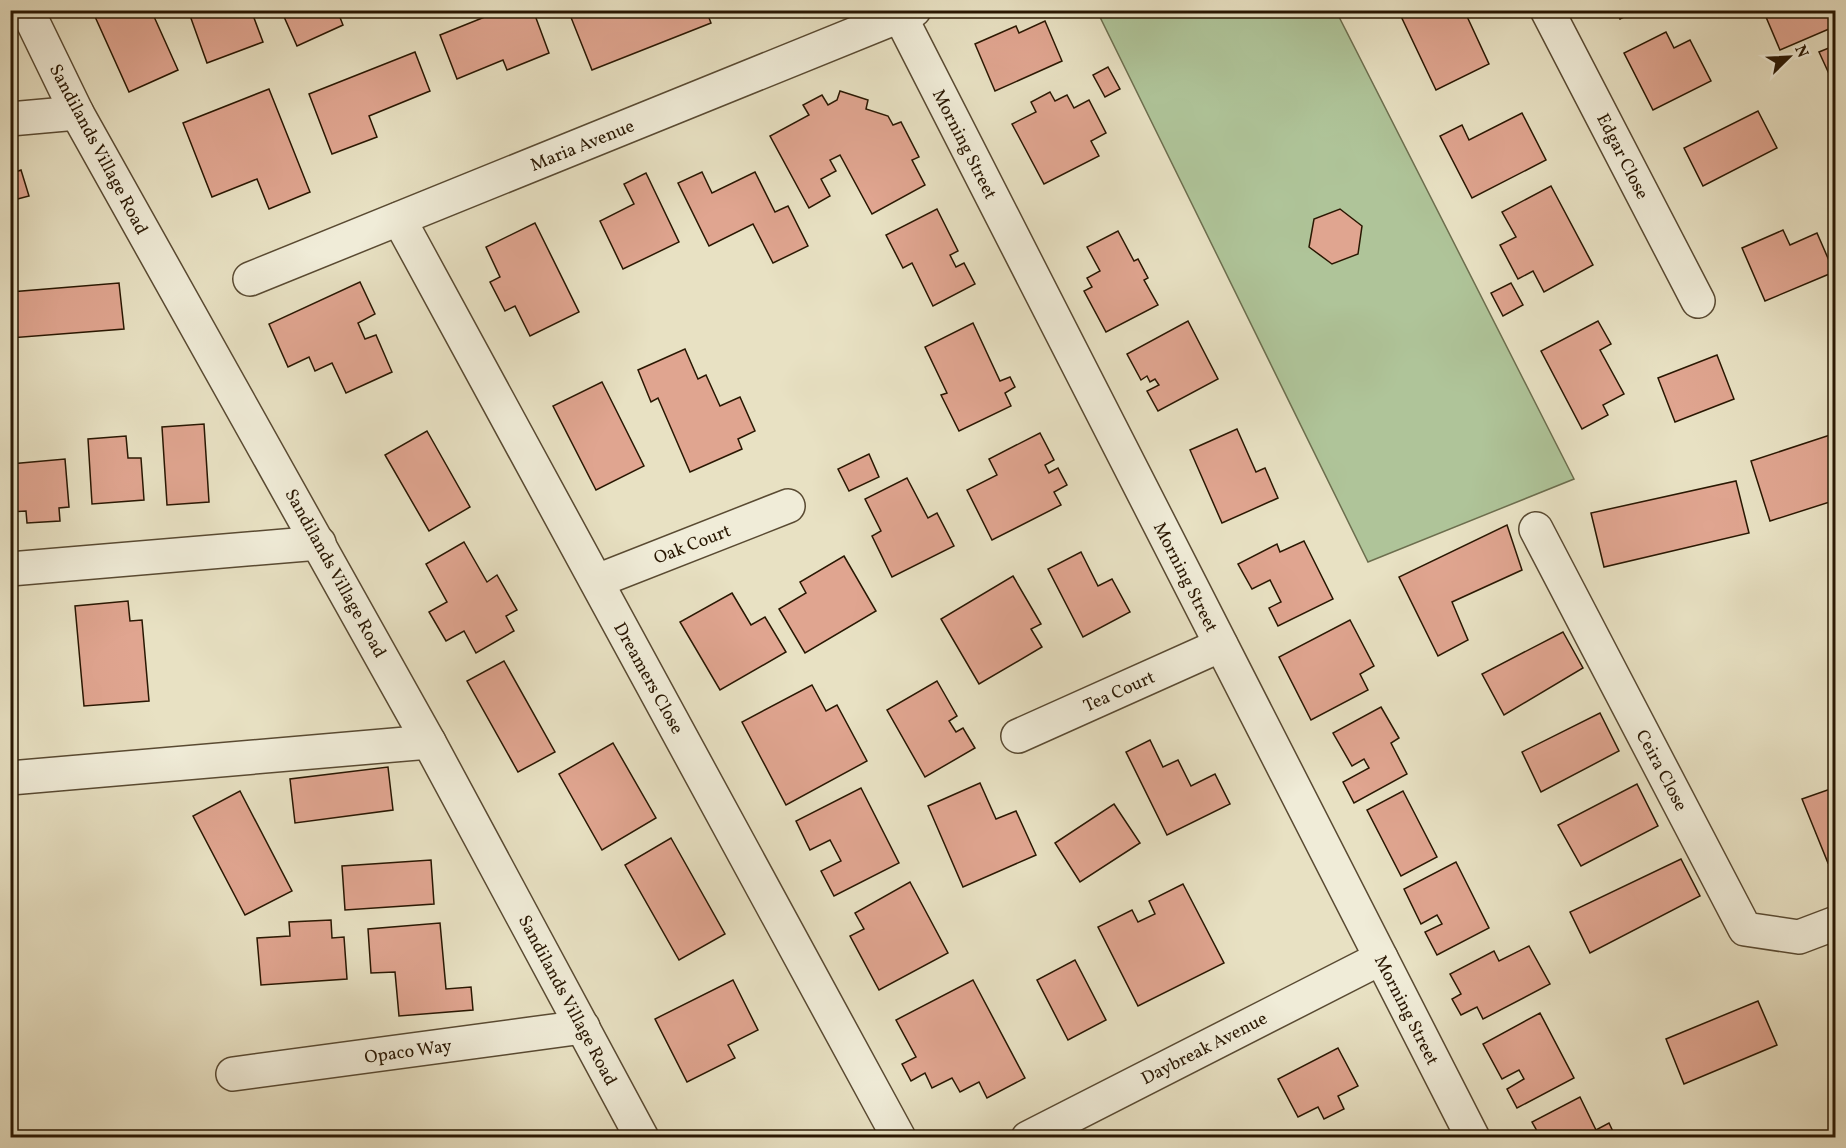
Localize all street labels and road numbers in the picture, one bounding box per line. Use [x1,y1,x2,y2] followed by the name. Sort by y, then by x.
[42,60,153,239] street label: Sandilands Village Road
[925,85,1002,204] street label: Morning Street
[1589,109,1654,204] street label: Edgar Close
[527,114,638,179] street label: Maria Avenue
[278,485,392,663] street label: Sandilands Village Road
[1146,518,1223,637] street label: Morning Street
[650,519,735,572] street label: Oak Court
[607,618,689,739] street label: Dreamers Close
[1080,666,1159,719] street label: Tea Court
[1629,726,1693,816] street label: Ceira Close
[511,911,622,1090] street label: Sandilands Village Road
[1367,951,1444,1070] street label: Morning Street
[1137,1007,1272,1092] street label: Daybreak Avenue
[363,1034,454,1071] street label: Opaco Way

